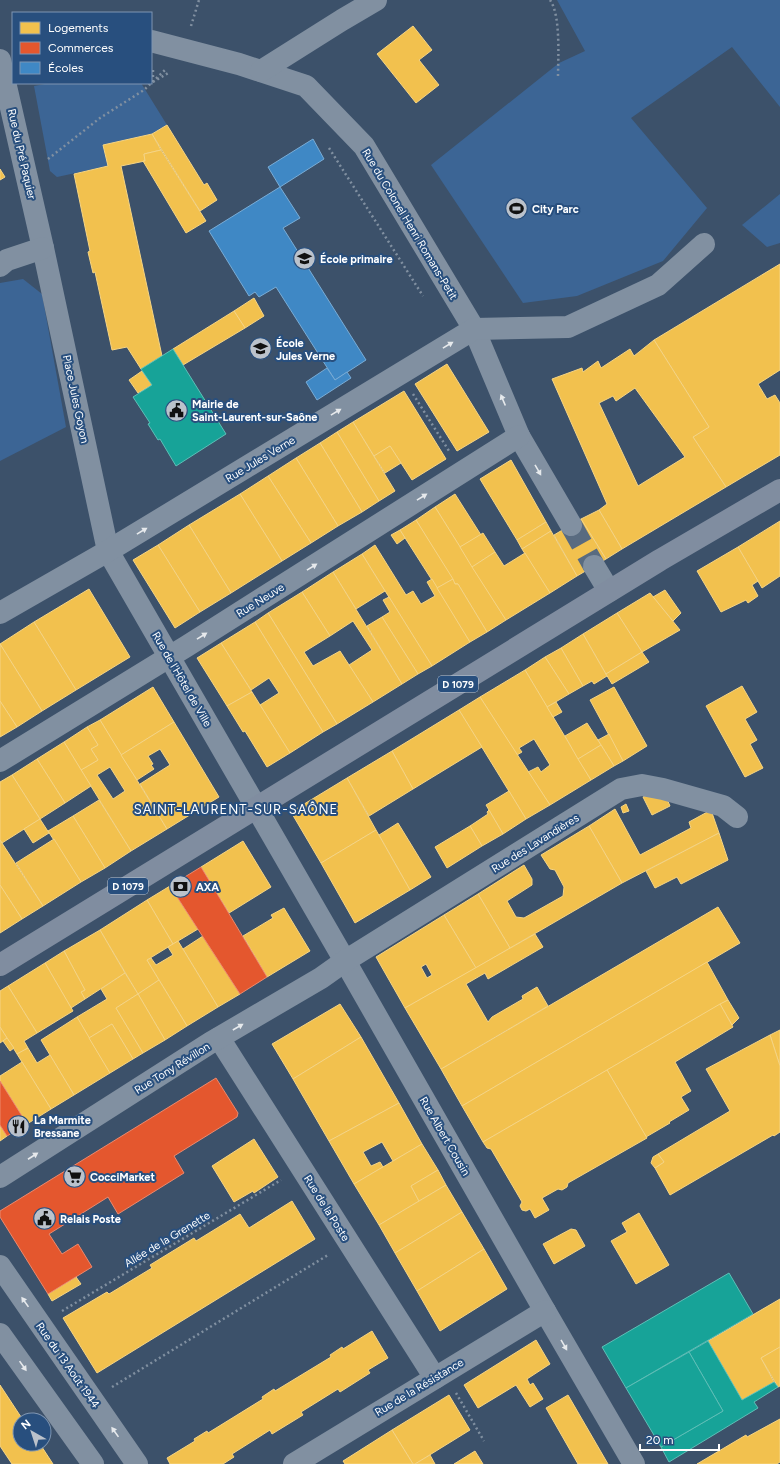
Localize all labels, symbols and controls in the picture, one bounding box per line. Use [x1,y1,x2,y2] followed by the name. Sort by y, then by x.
[12,12,152,84] legend
[48,21,109,35] text: Logements
[48,41,114,55] text: Commerces
[48,61,84,75] text: Écoles
[5,108,38,201] street label: Rue du Pré Paquier
[359,146,460,302] street label: Rue du Colonel Henri Romans-Petit
[504,196,530,222] sports icon: City Parc
[532,203,579,216] place label: City Parc
[292,246,318,272] school or university icon: École primaire
[320,252,393,266] place label: École primaire
[248,336,274,362] school or university icon: École Jules Verne
[276,336,335,363] place label: École Jules Verne
[442,341,454,348] one-way arrow
[60,354,91,444] street label: Place Jules Goyon
[500,393,506,405] one-way arrow
[163,397,189,423] public building icon: Mairie de Saint-Laurent-sur-Saône
[192,398,317,424] place label: Mairie de Saint-Laurent-sur-Saône
[330,409,342,416] one-way arrow
[223,434,297,485] street label: Rue Jules Verne
[535,464,542,475] one-way arrow
[417,493,427,501] one-way arrow
[136,527,148,534] one-way arrow
[307,563,317,571] one-way arrow
[234,581,287,620] street label: Rue Neuve
[149,629,214,729] street label: Rue de l'Hôtel de Ville
[197,633,208,640] one-way arrow
[438,676,478,692] road number: D 1079
[134,801,338,817] district label: SAINT-LAURENT-SUR-SAÔNE
[489,811,581,876] street label: Rue des Lavandières
[168,874,194,900] bank icon: AXA
[108,878,148,894] road number: D 1079
[196,881,219,894] place label: AXA
[232,1023,243,1030] one-way arrow
[132,1040,212,1097] street label: Rue Tony Révillon
[417,1094,472,1178] street label: Rue Albert Cousin
[5,1113,31,1139] restaurant icon: La Marmite Bressane
[34,1114,91,1140] place label: La Marmite Bressane
[28,1152,38,1160] one-way arrow
[61,1164,87,1190] supermarket icon: CocciMarket
[90,1171,155,1184] place label: CocciMarket
[301,1173,352,1244] street label: Rue de la Poste
[31,1206,57,1232] public building icon: Relais Poste
[122,1209,212,1270] street label: Allée de la Grenette
[60,1213,121,1226] place label: Relais Poste
[21,1297,29,1307] one-way arrow
[33,1320,102,1411] street label: Rue du 13 Août 1944
[561,1339,568,1351] one-way arrow
[373,1356,466,1419] street label: Rue de la Résistance
[19,1361,27,1371] one-way arrow
[12,1412,52,1452] north arrow
[19,1417,33,1432] text: N
[111,1426,119,1437] one-way arrow
[640,1426,719,1452] scale bar
[646,1433,674,1447] text: 20 m

